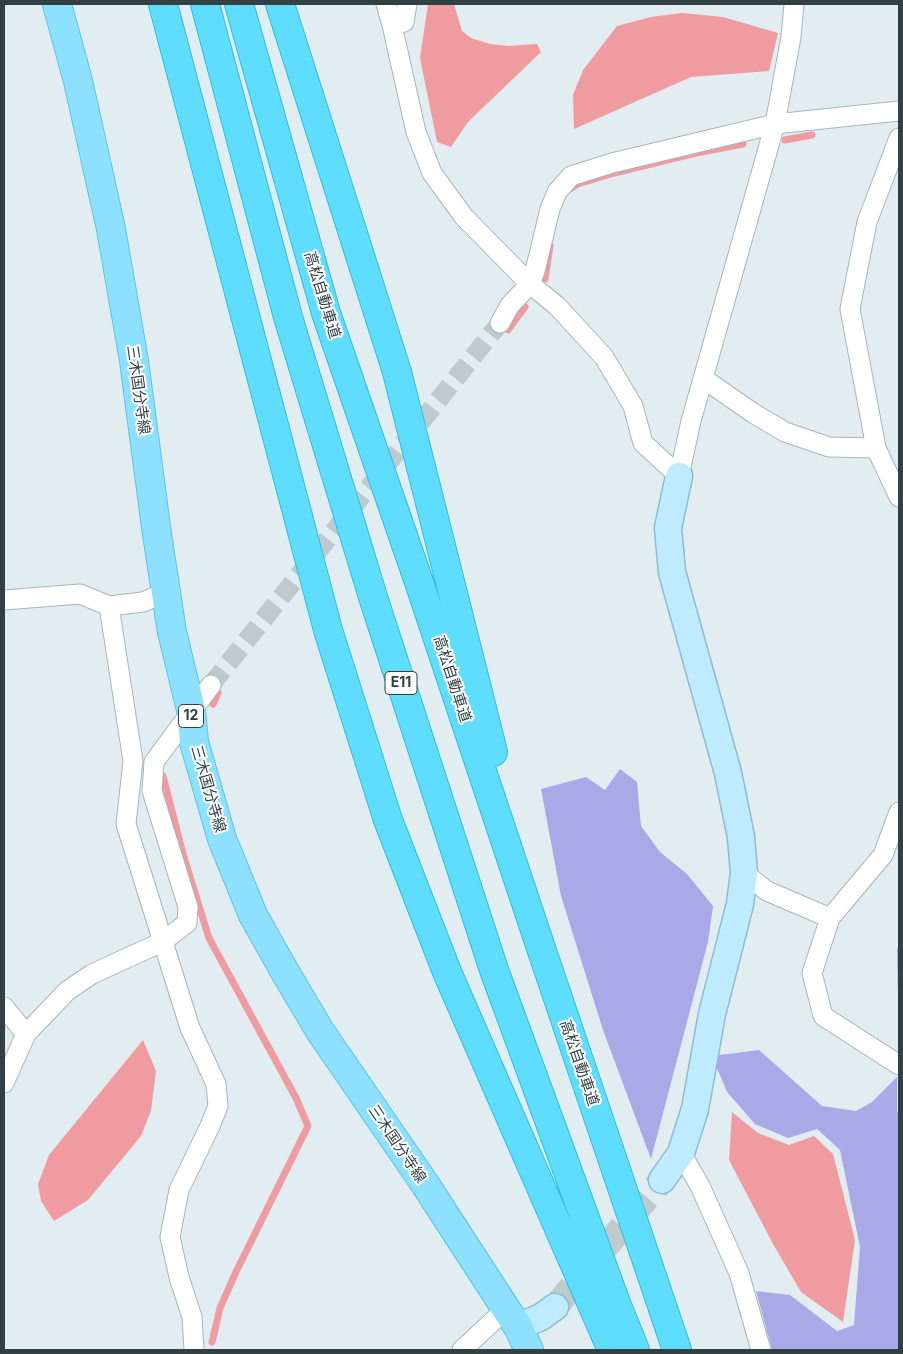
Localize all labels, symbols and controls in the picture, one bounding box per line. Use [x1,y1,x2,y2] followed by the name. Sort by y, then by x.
[300,249,344,341] street label: 高松自動車道
[123,344,153,436] street label: 三木国分寺線
[430,633,474,725] street label: 高松自動車道
[385,671,417,694] road number: E11
[178,704,204,728] road number: 12
[187,743,229,835] street label: 三木国分寺線
[556,1018,602,1108] street label: 高松自動車道
[364,1102,430,1186] street label: 三木国分寺線

